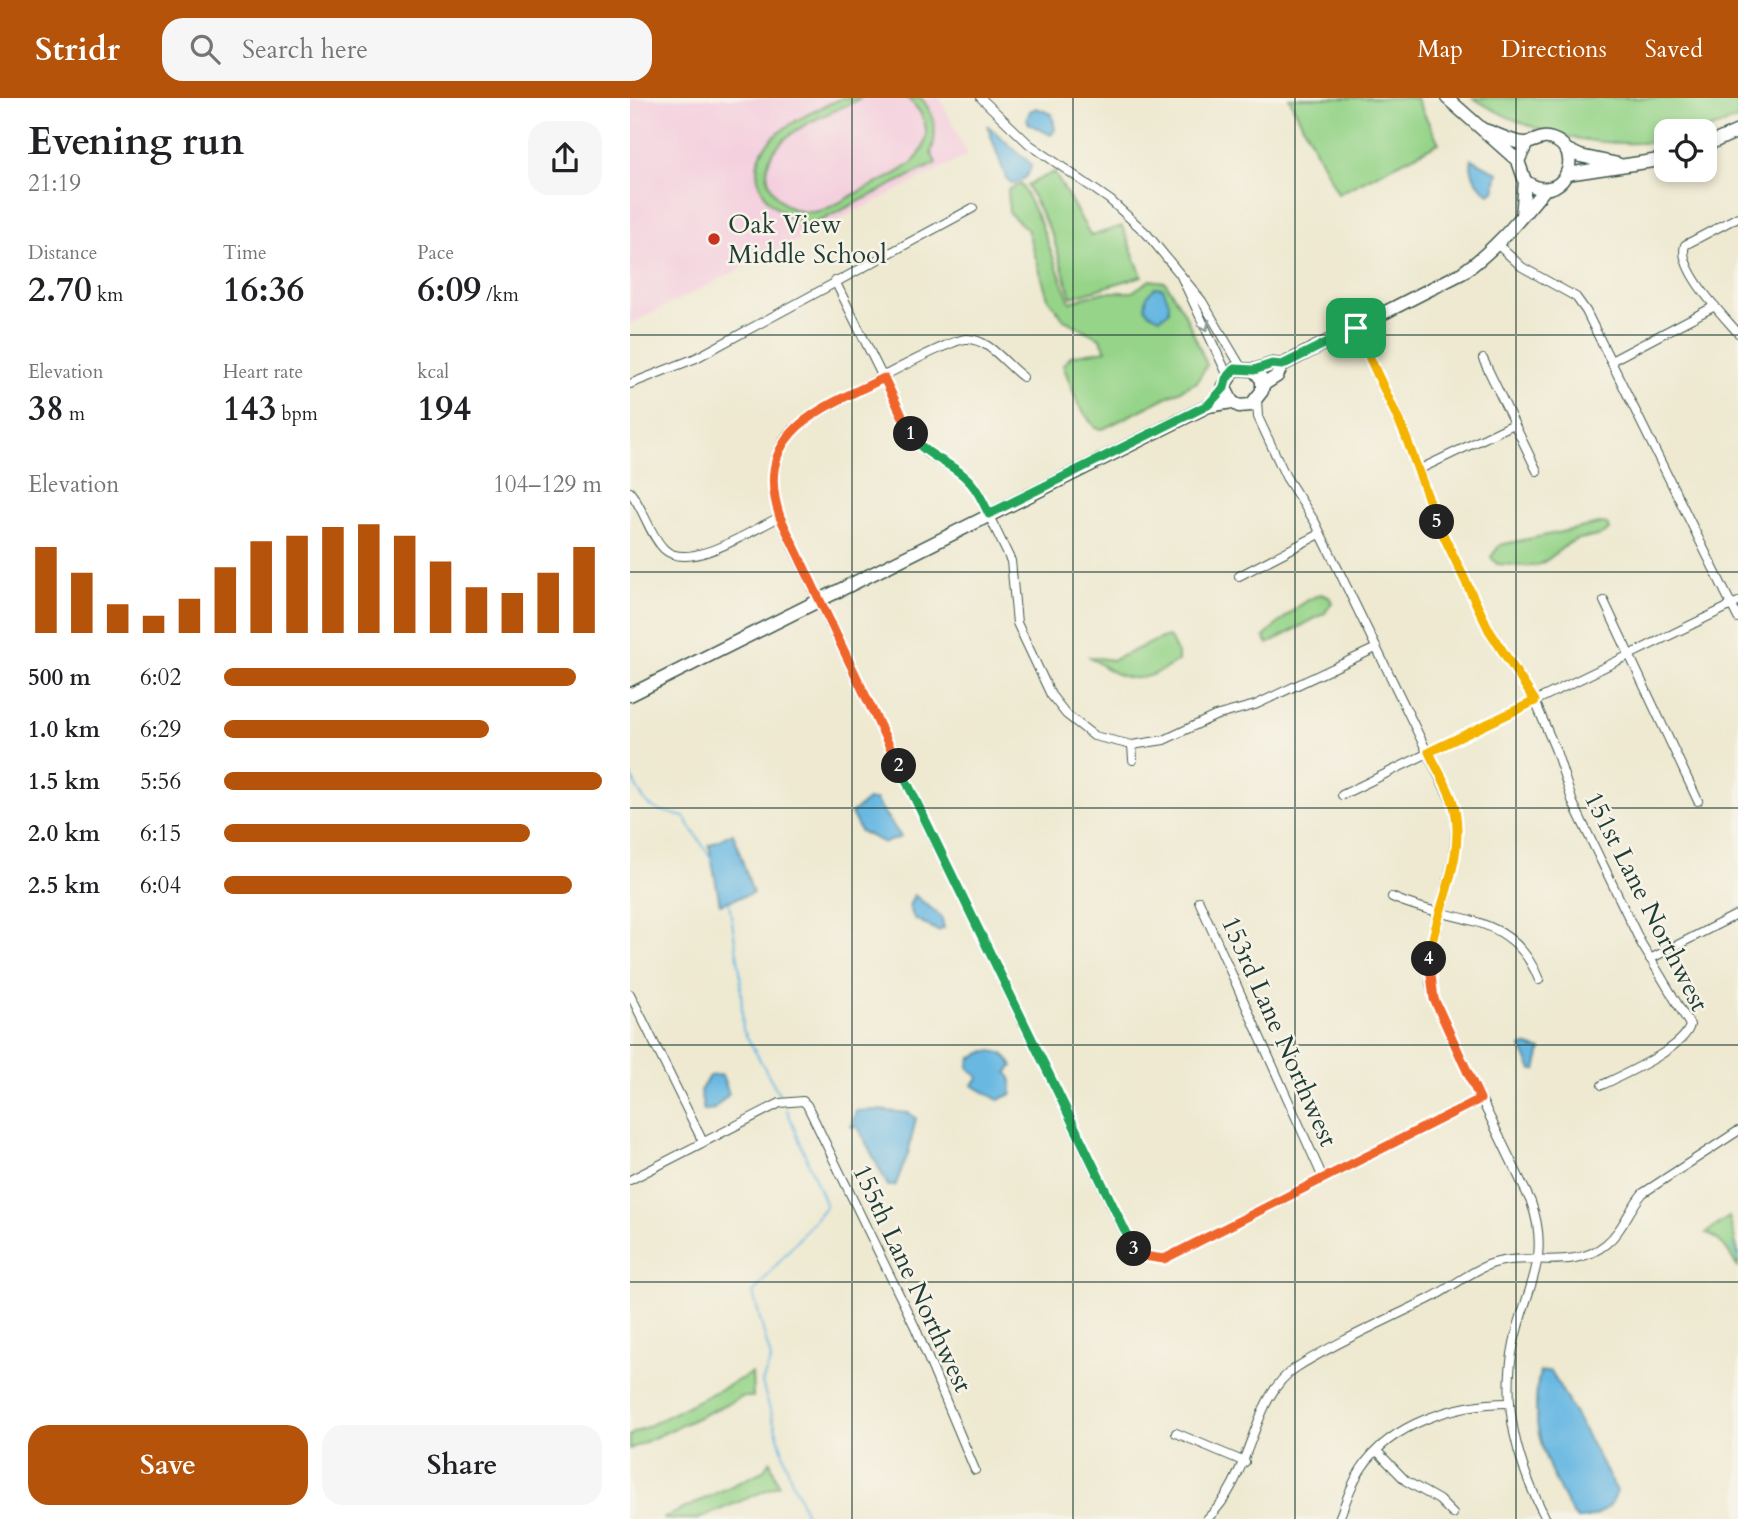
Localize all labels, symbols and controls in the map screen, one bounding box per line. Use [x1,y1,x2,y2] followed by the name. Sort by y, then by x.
[162,18,652,81] search box
[35,27,120,72] text: Stridr
[186,30,224,68] icon: search
[242,32,368,67] text: Search here
[1417,33,1463,66] text: Map
[1501,33,1607,66] text: Directions
[1645,33,1703,66] text: Saved
[28,116,244,168] text: Evening run
[1654,119,1717,182] map controls
[1654,119,1717,182] button: locate
[528,121,602,195] button: share
[28,168,81,199] text: 21:19
[728,207,887,272] place label: Oak View Middle School
[706,231,722,247] marker: Oak View Middle School
[28,240,97,266] text: Distance
[223,240,267,266] text: Time
[417,240,454,266] text: Pace
[28,266,92,314] text: 2.70
[223,266,305,314] text: 16:36
[417,266,481,314] text: 6:09
[92,282,123,308] text: km
[481,282,519,308] text: /km
[1326,298,1386,358] pin
[1337,309,1375,347] icon: arrive
[1197,318,1211,331] one-way arrow
[28,359,103,385] text: Elevation
[223,359,303,385] text: Heart rate
[417,359,449,385] text: kcal
[28,385,64,433] text: 38
[223,385,276,433] text: 143
[417,385,471,433] text: 194
[64,401,85,427] text: m
[276,401,318,427] text: bpm
[894,416,928,452] pin: 1
[906,420,915,446] text: 1
[28,469,119,500] text: Elevation
[493,469,602,500] text: 104–129 m
[1420,504,1454,540] pin: 5
[1432,508,1441,534] text: 5
[28,662,91,693] text: 500 m
[140,662,181,693] text: 6:02
[28,714,100,745] text: 1.0 km
[140,714,181,745] text: 6:29
[882,748,916,784] pin: 2
[894,752,903,778] text: 2
[28,766,100,797] text: 1.5 km
[140,766,181,797] text: 5:56
[1576,785,1717,1017] street label: 151st Lane Northwest
[28,818,100,849] text: 2.0 km
[140,818,181,849] text: 6:15
[28,870,100,901] text: 2.5 km
[140,870,181,901] text: 6:04
[1213,911,1346,1152] street label: 153rd Lane Northwest
[1412,942,1446,976] pin: 4
[1424,945,1433,971] text: 4
[844,1159,981,1398] street label: 155th Lane Northwest
[1116,1232,1152,1266] pin: 3
[1129,1235,1138,1261] text: 3
[28,1425,308,1505] button: Save
[322,1425,602,1505] button: Share

